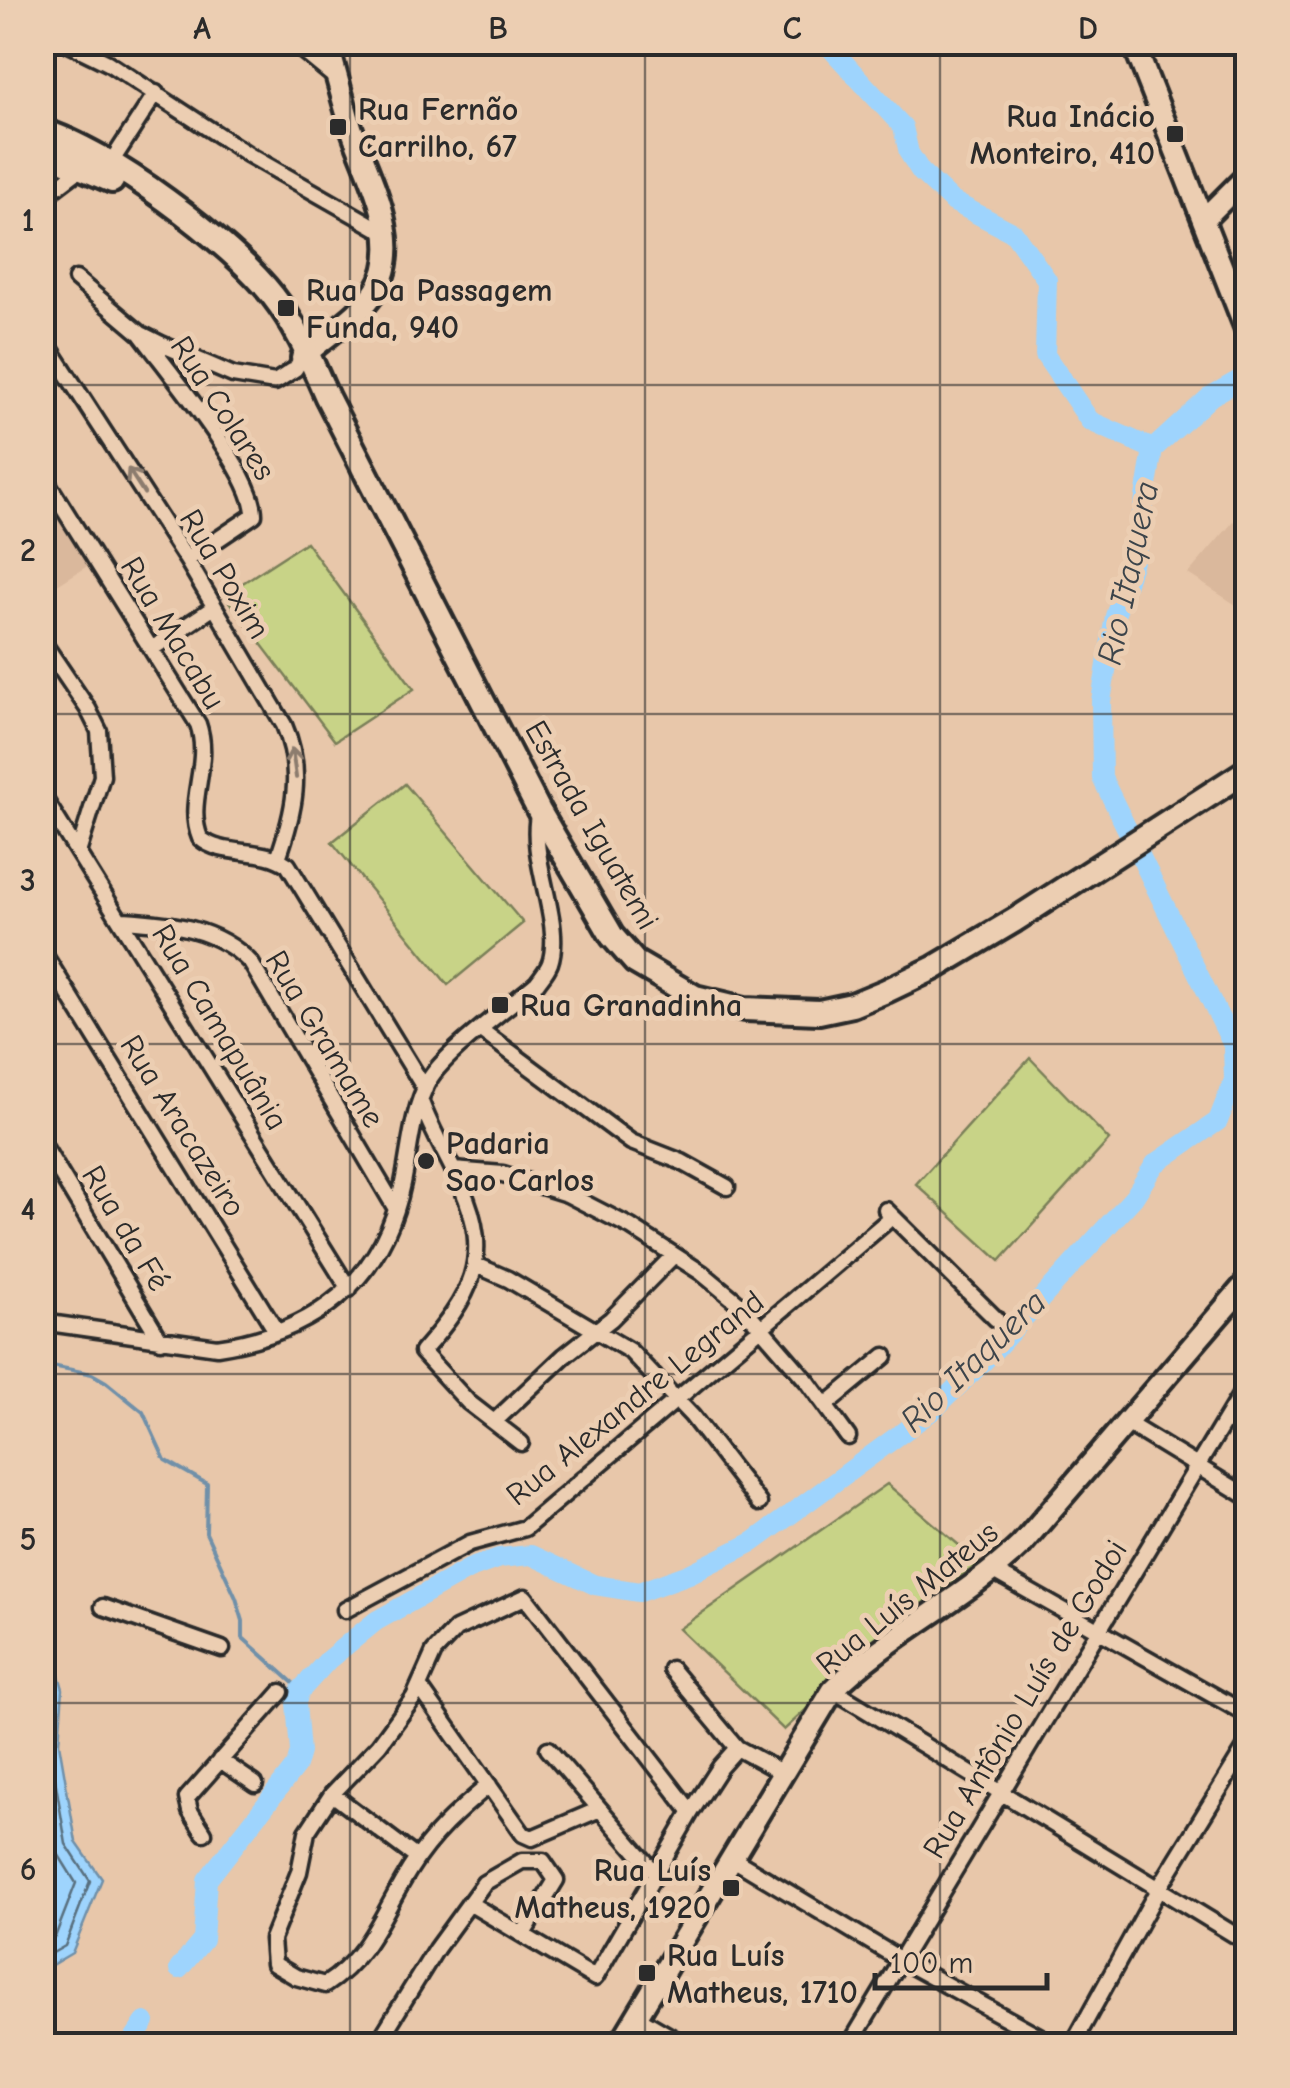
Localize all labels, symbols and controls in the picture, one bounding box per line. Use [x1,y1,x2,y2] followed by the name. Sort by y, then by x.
[193,10,211,47] text: A
[488,10,508,47] text: B
[782,10,802,47] text: C
[1078,10,1098,47] text: D
[358,91,518,165] place label: Rua Fernão Carrilho, 67
[970,98,1155,172] place label: Rua Inácio Monteiro, 410
[327,116,349,138] marker: Rua Fernão Carrilho, 67
[1164,123,1186,145] marker: Rua Inácio Monteiro, 410
[22,202,34,239] text: 1
[306,272,553,346] place label: Rua Da Passagem Funda, 940
[275,297,297,319] marker: Rua Da Passagem Funda, 940
[163,329,283,487] street label: Rua Colares
[126,468,147,496] one-way arrow
[1089,478,1167,668] water label: Rio Itaquera
[172,503,278,645] street label: Rua Poxim
[20,532,36,569] text: 2
[113,550,233,716] street label: Rua Macabu
[517,714,667,936] street label: Estrada Iguatemi
[284,748,303,780] one-way arrow
[20,862,36,899] text: 3
[144,918,296,1136] street label: Rua Camapuânia
[258,944,392,1134] street label: Rua Gramame
[520,987,742,1024] place label: Rua Granadinha
[489,994,511,1016] marker: Rua Granadinha
[112,1028,254,1224] street label: Rua Aracazeiro
[446,1125,594,1199] place label: Padaria Sao Carlos
[415,1150,437,1172] marker: Padaria Sao Carlos
[74,1159,178,1297] street label: Rua da Fé
[20,1191,36,1228] text: 4
[892,1282,1054,1440] water label: Rio Itaquera
[499,1283,771,1513] street label: Rua Alexandre Legrand
[809,1513,1005,1683] street label: Rua Luís Mateus
[20,1521,37,1558] text: 5
[915,1533,1135,1865] street label: Rua Antônio Luís de Godoi
[20,1851,36,1888] text: 6
[515,1852,711,1926] place label: Rua Luís Matheus, 1920
[720,1877,742,1899] marker: Rua Luís Matheus, 1920
[875,1928,1048,1990] scale bar
[667,1937,858,2011] place label: Rua Luís Matheus, 1710
[890,1946,973,1981] text: 100 m
[636,1962,658,1984] marker: Rua Luís Matheus, 1710

